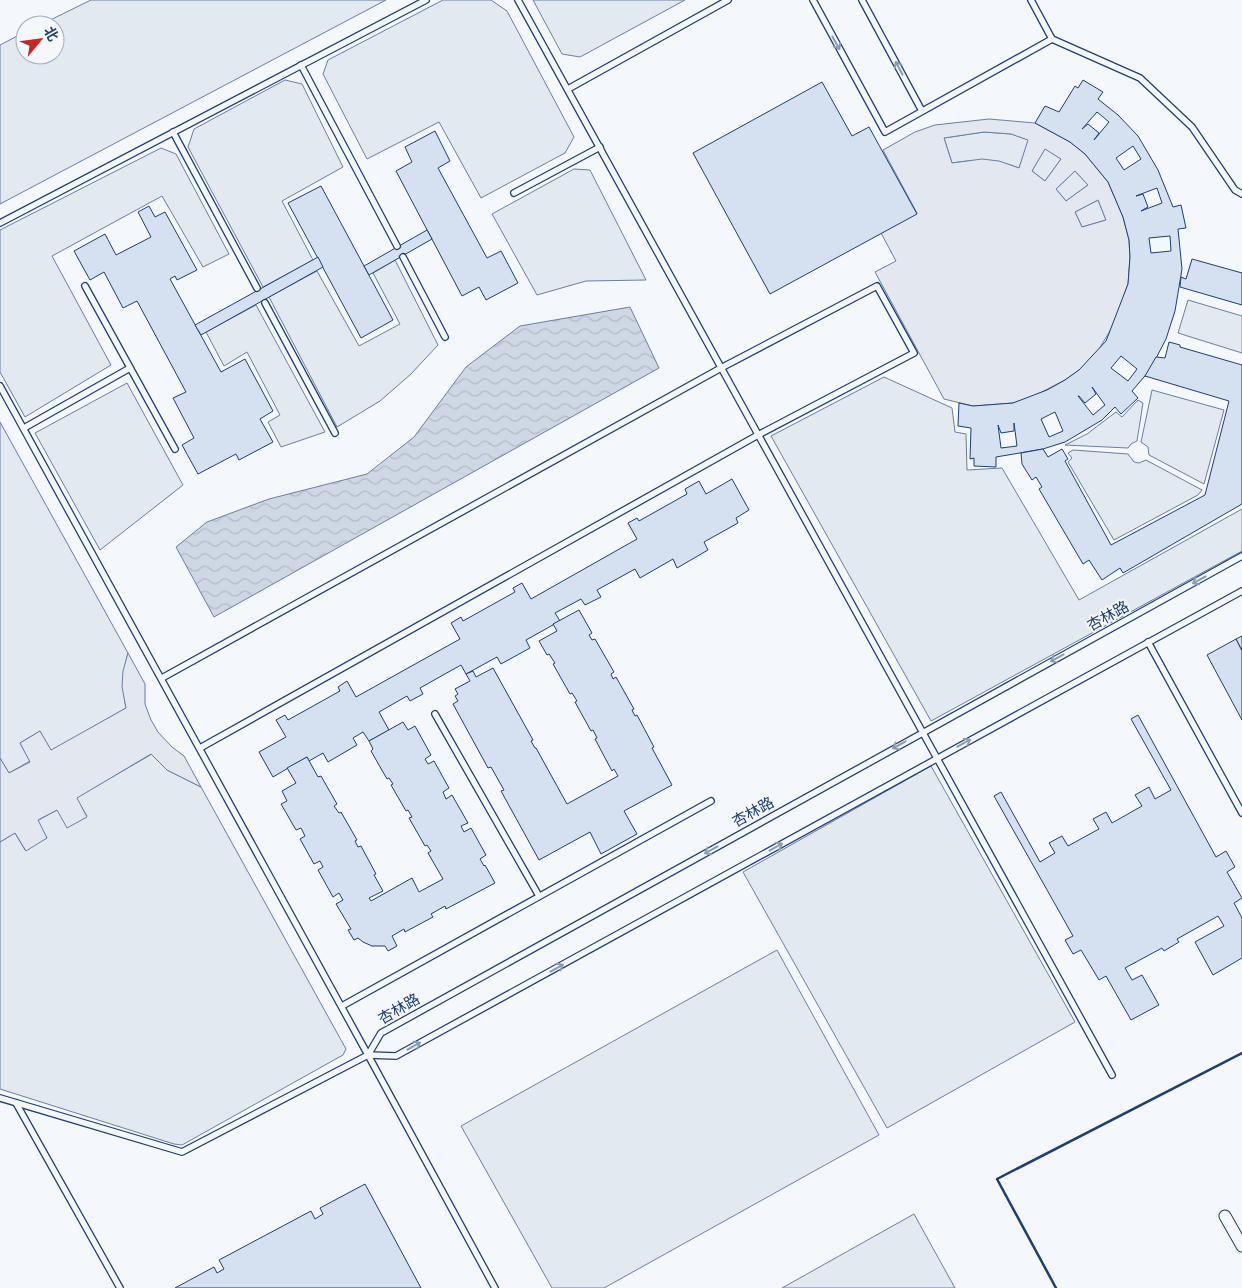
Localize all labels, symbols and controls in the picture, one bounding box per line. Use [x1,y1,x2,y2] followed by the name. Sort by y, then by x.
[15,15,65,65] north arrow
[41,24,62,44] text: 北
[832,35,842,49] one-way arrow
[893,62,903,76] one-way arrow
[1192,575,1207,585] one-way arrow
[1084,597,1132,635] street label: 杏林路
[1050,654,1065,663] one-way arrow
[957,738,971,748] one-way arrow
[892,740,907,750] one-way arrow
[729,793,777,831] street label: 杏林路
[768,842,783,852] one-way arrow
[705,845,719,855] one-way arrow
[549,962,563,972] one-way arrow
[375,990,423,1028] street label: 杏林路
[407,1041,422,1051] one-way arrow

